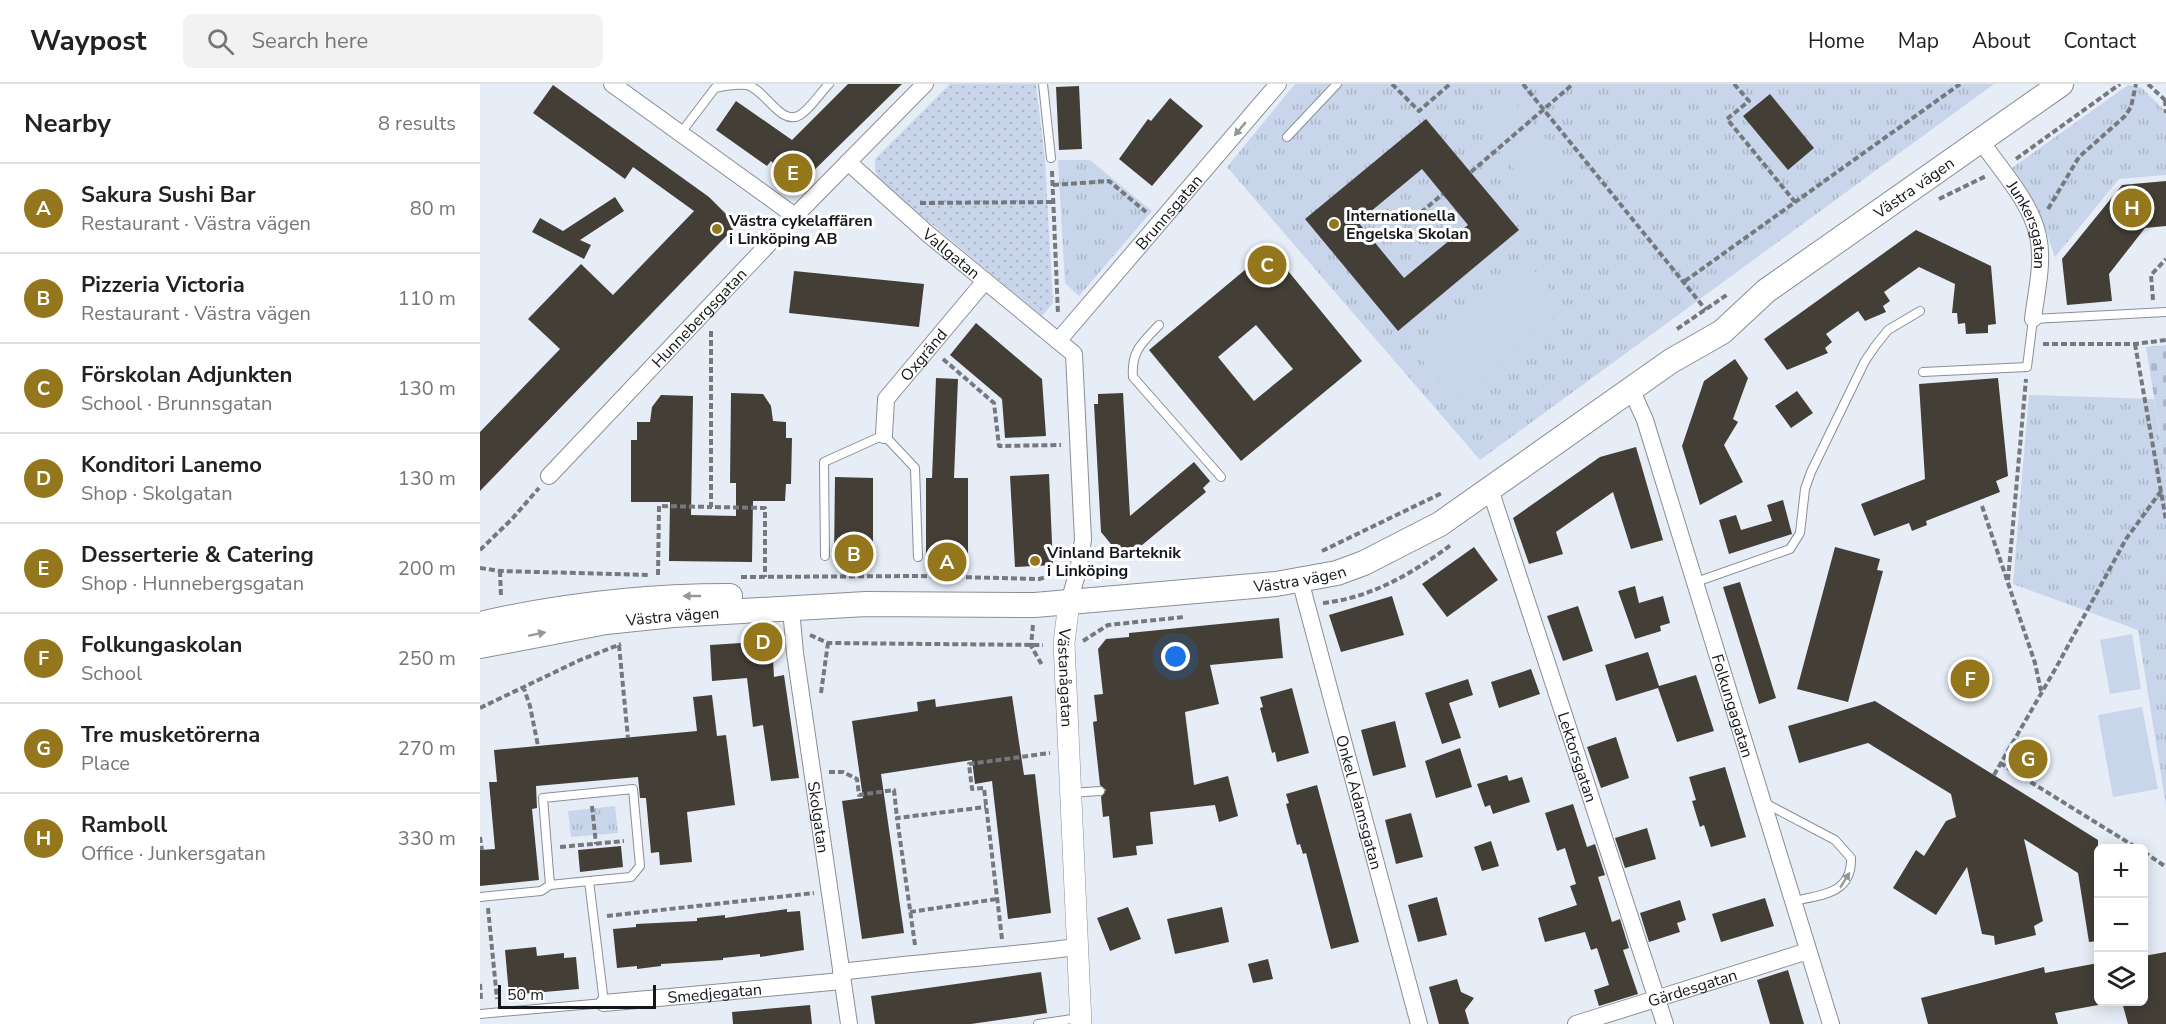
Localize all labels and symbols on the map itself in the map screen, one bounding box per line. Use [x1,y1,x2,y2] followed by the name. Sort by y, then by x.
[1234,121,1247,136] one-way arrow
[774,150,812,196] pin: E
[1869,152,1959,225] street label: Västra vägen
[1131,170,1208,255] street label: Brunnsgatan
[2001,176,2050,270] street label: Junkersgatan
[2112,186,2152,230] pin: H
[1346,205,1469,245] place label: Internationella Engelska Skolan
[728,210,873,250] place label: Västra cykelaffären i Linköping AB
[1327,217,1341,231] marker: Internationella Engelska Skolan
[710,222,724,236] marker: Västra cykelaffären i Linköping AB
[916,223,984,284] street label: Vallgatan
[1248,242,1286,288] pin: C
[647,264,752,373] street label: Hunnebergsgatan
[896,324,953,386] street label: Oxgränd
[834,532,874,576] pin: B
[928,540,966,584] pin: A
[1046,542,1181,582] place label: Vinland Barteknik i Linköping
[1028,554,1042,568] marker: Vinland Barteknik i Linköping
[1252,560,1350,598] street label: Västra vägen
[682,591,701,601] one-way arrow
[624,602,720,632] street label: Västra vägen
[744,620,782,664] pin: D
[1052,626,1078,728] street label: Västanågatan
[528,629,547,638] one-way arrow
[1161,642,1190,671] your location
[1706,652,1758,760] street label: Folkungagatan
[1950,656,1990,702] pin: F
[1552,709,1602,805] street label: Lektorsgatan
[1330,733,1387,872] street label: Onkel Adamsgatan
[2008,736,2048,782] pin: G
[802,780,834,855] street label: Skolgatan
[1839,872,1850,888] one-way arrow
[1645,964,1740,1013] street label: Gärdesgatan
[666,978,763,1009] street label: Smedjegatan
[498,982,656,1010] scale bar

